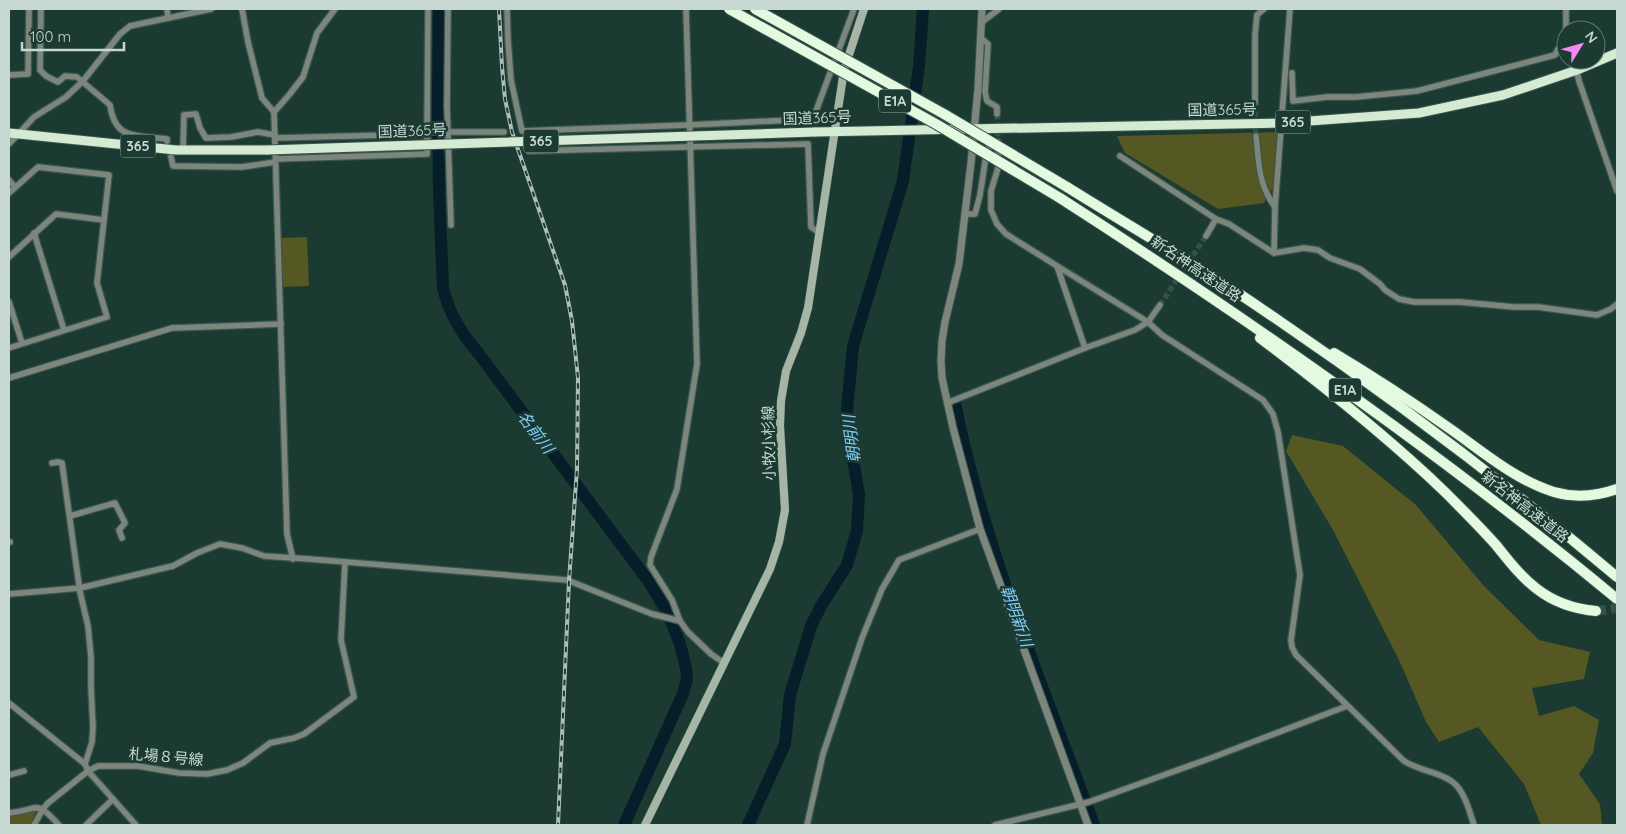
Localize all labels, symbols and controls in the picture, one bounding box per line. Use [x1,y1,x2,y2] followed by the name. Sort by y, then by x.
[22,20,125,52] scale bar
[1556,20,1606,70] north arrow
[30,27,71,46] text: 100 m
[1581,28,1602,47] text: N
[879,90,911,112] road number: E1A
[1187,99,1257,120] street label: 国道365号
[782,107,852,128] street label: 国道365号
[1276,110,1310,134] road number: 365
[377,120,447,141] street label: 国道365号
[524,130,558,152] road number: 365
[120,134,156,158] road number: 365
[1147,231,1245,306] street label: 新名神高速道路
[1329,378,1361,402] road number: E1A
[758,405,779,481] street label: 小牧小杉線
[514,407,560,459] water label: 名前川
[838,412,864,464] water label: 朝明川
[1478,467,1573,546] street label: 新名神高速道路
[997,583,1038,651] water label: 朝明新川
[128,744,204,769] street label: 札場８号線

